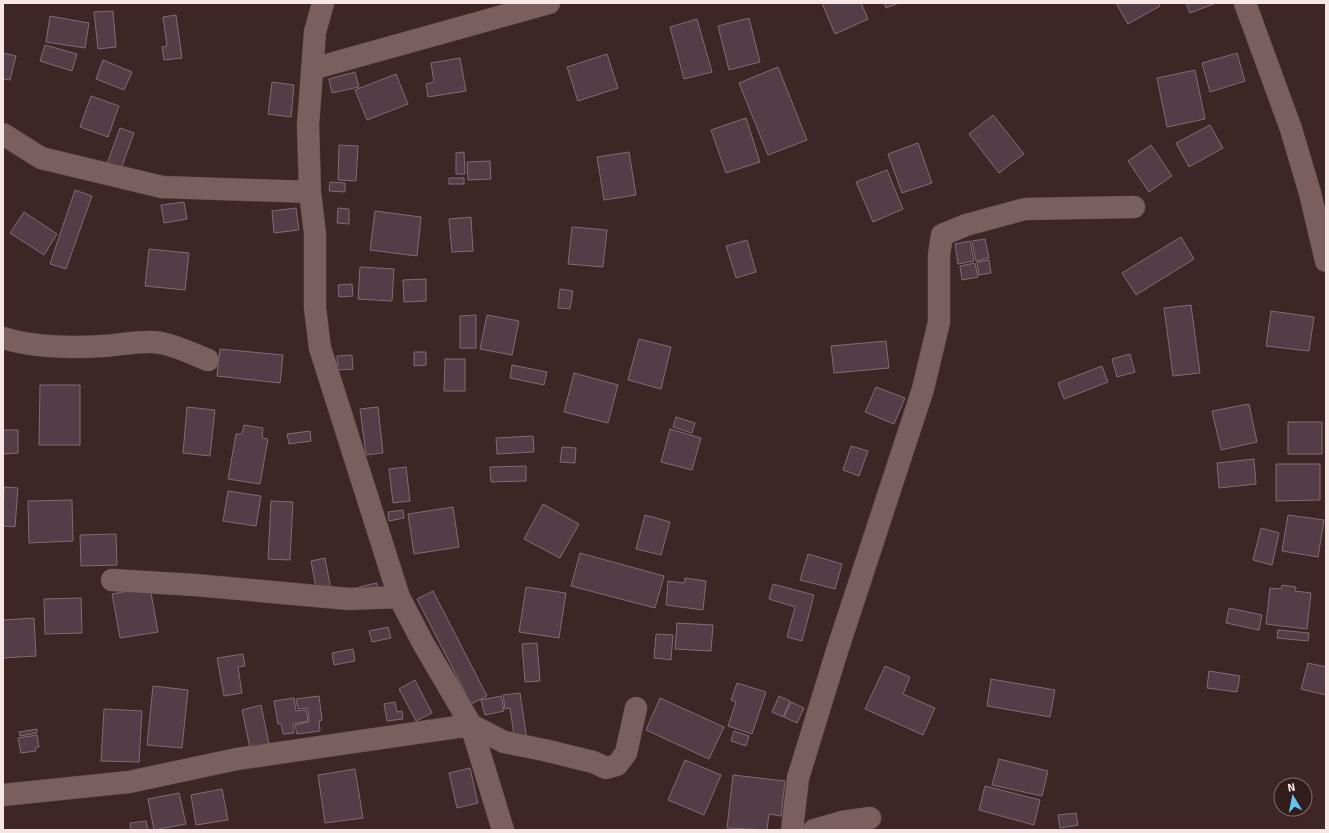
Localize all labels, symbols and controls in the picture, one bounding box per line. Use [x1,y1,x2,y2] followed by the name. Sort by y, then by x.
[1273,777,1313,817] north arrow
[1286,781,1296,795] text: N

